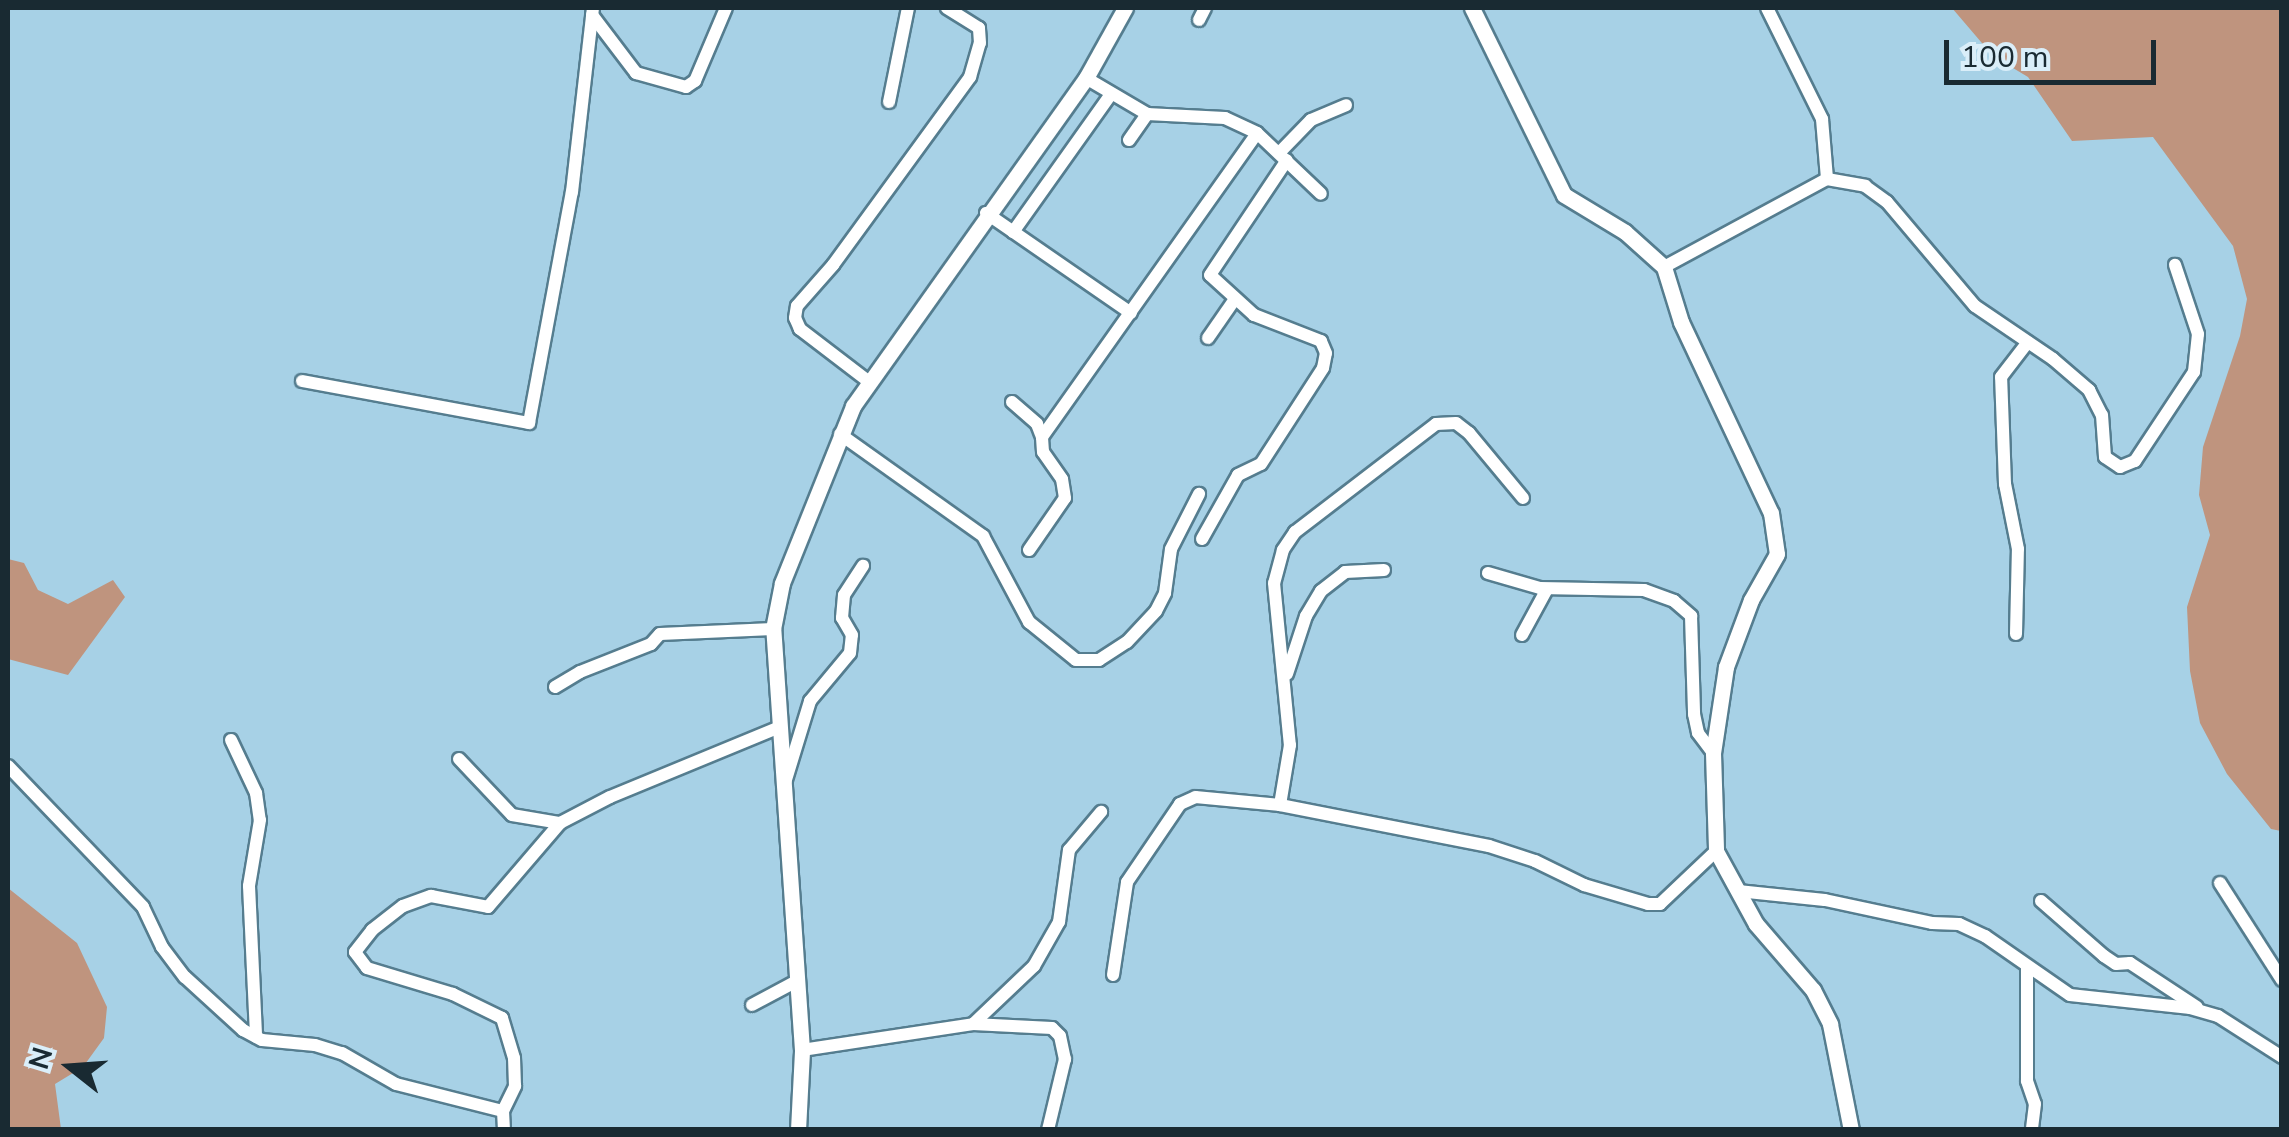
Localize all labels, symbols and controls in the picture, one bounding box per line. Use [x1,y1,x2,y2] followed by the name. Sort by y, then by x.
[1949,20,2162,82] scale bar
[1961,37,2048,78] text: 100 m
[20,1017,120,1117] north arrow
[20,1043,63,1074] text: N

